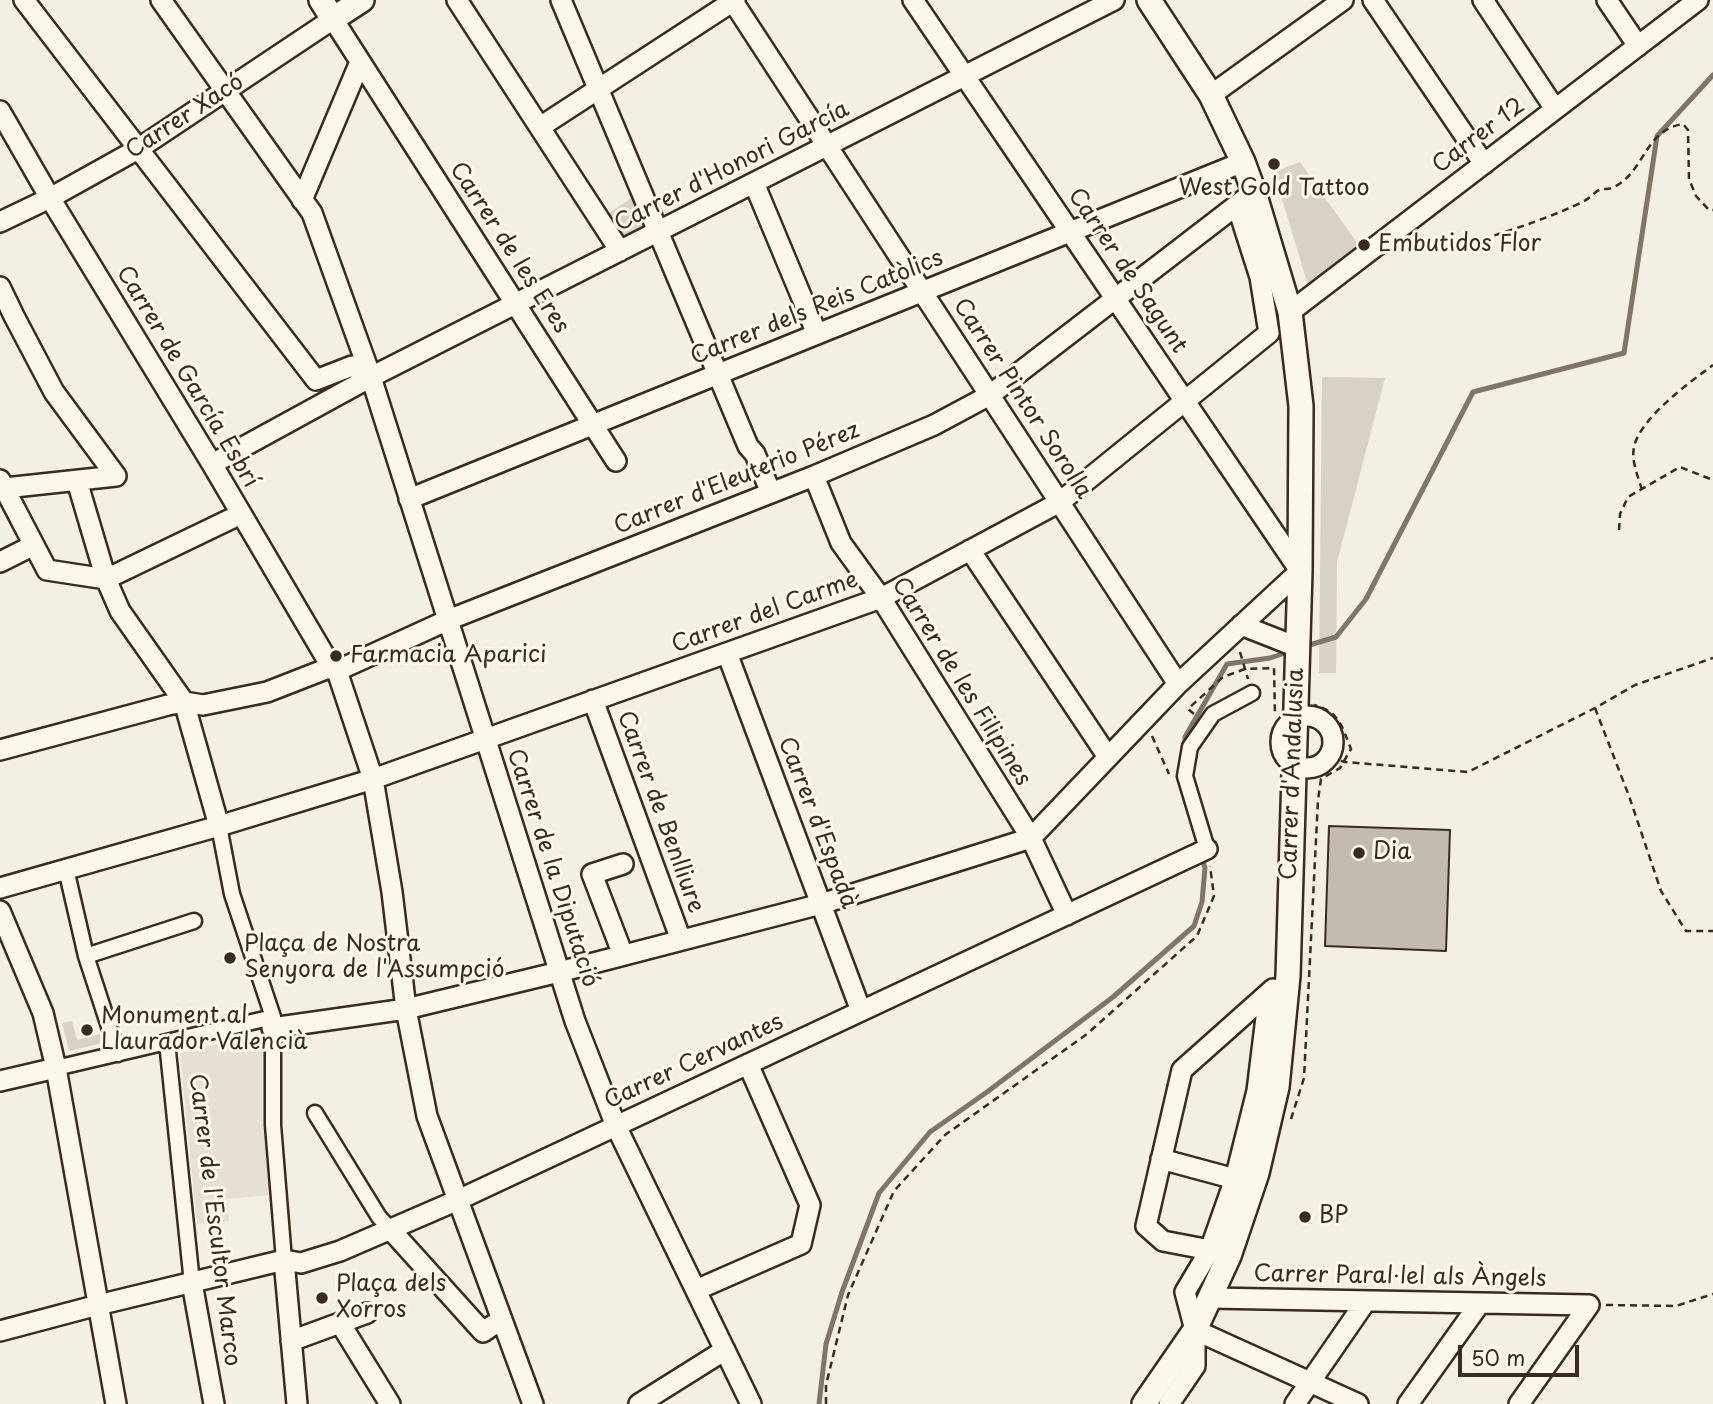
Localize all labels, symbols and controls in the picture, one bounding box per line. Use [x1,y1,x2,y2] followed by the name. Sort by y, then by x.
[121,69,249,165] street label: Carrer Xacó
[1427,92,1531,180] street label: Carrer 12
[610,96,854,238] street label: Carrer d'Honori García
[1266,156,1282,172] marker: West Gold Tattoo
[443,157,575,339] street label: Carrer de les Eres
[1179,175,1369,203] place label: West Gold Tattoo
[1062,183,1192,359] street label: Carrer de Sagunt
[1378,231,1541,259] place label: Embutidos Flor
[1356,237,1372,253] marker: Embutidos Flor
[687,245,947,371] street label: Carrer dels Reis Catòlics
[110,261,264,493] street label: Carrer de García Esbrí
[947,294,1097,504] street label: Carrer Pintor Sorolla
[610,417,864,541] street label: Carrer d'Eleuterio Pérez
[668,566,862,660] street label: Carrer del Carme
[886,573,1036,791] street label: Carrer de les Filipines
[350,642,547,670] place label: Farmacia Aparici
[328,648,344,664] marker: Farmacia Aparici
[1276,667,1310,881] street label: Carrer d'Andalusia
[611,707,709,917] street label: Carrer de Benlliure
[772,733,862,913] street label: Carrer d'Espadà
[500,745,604,991] street label: Carrer de la Diputació
[1373,839,1411,867] place label: Dia
[1351,845,1367,861] marker: Dia
[244,931,505,985] place label: Plaça de Nostra Senyora de l'Assumpció
[222,950,238,966] marker: Plaça de Nostra Senyora de l'Assumpció
[101,1003,308,1057] place label: Monument al Llaurador Valencià
[600,1008,788,1116] street label: Carrer Cervantes
[79,1022,95,1038] marker: Monument al Llaurador Valencià
[182,1072,246,1368] street label: Carrer de l'Escultor Marco
[1319,1203,1348,1231] place label: BP
[1297,1209,1313,1225] marker: BP
[1253,1261,1547,1293] street label: Carrer Paral·lel als Àngels
[336,1271,446,1325] place label: Plaça dels Xorros
[314,1290,330,1306] marker: Plaça dels Xorros
[1461,1330,1582,1374] scale bar
[1471,1341,1525,1373] text: 50 m

